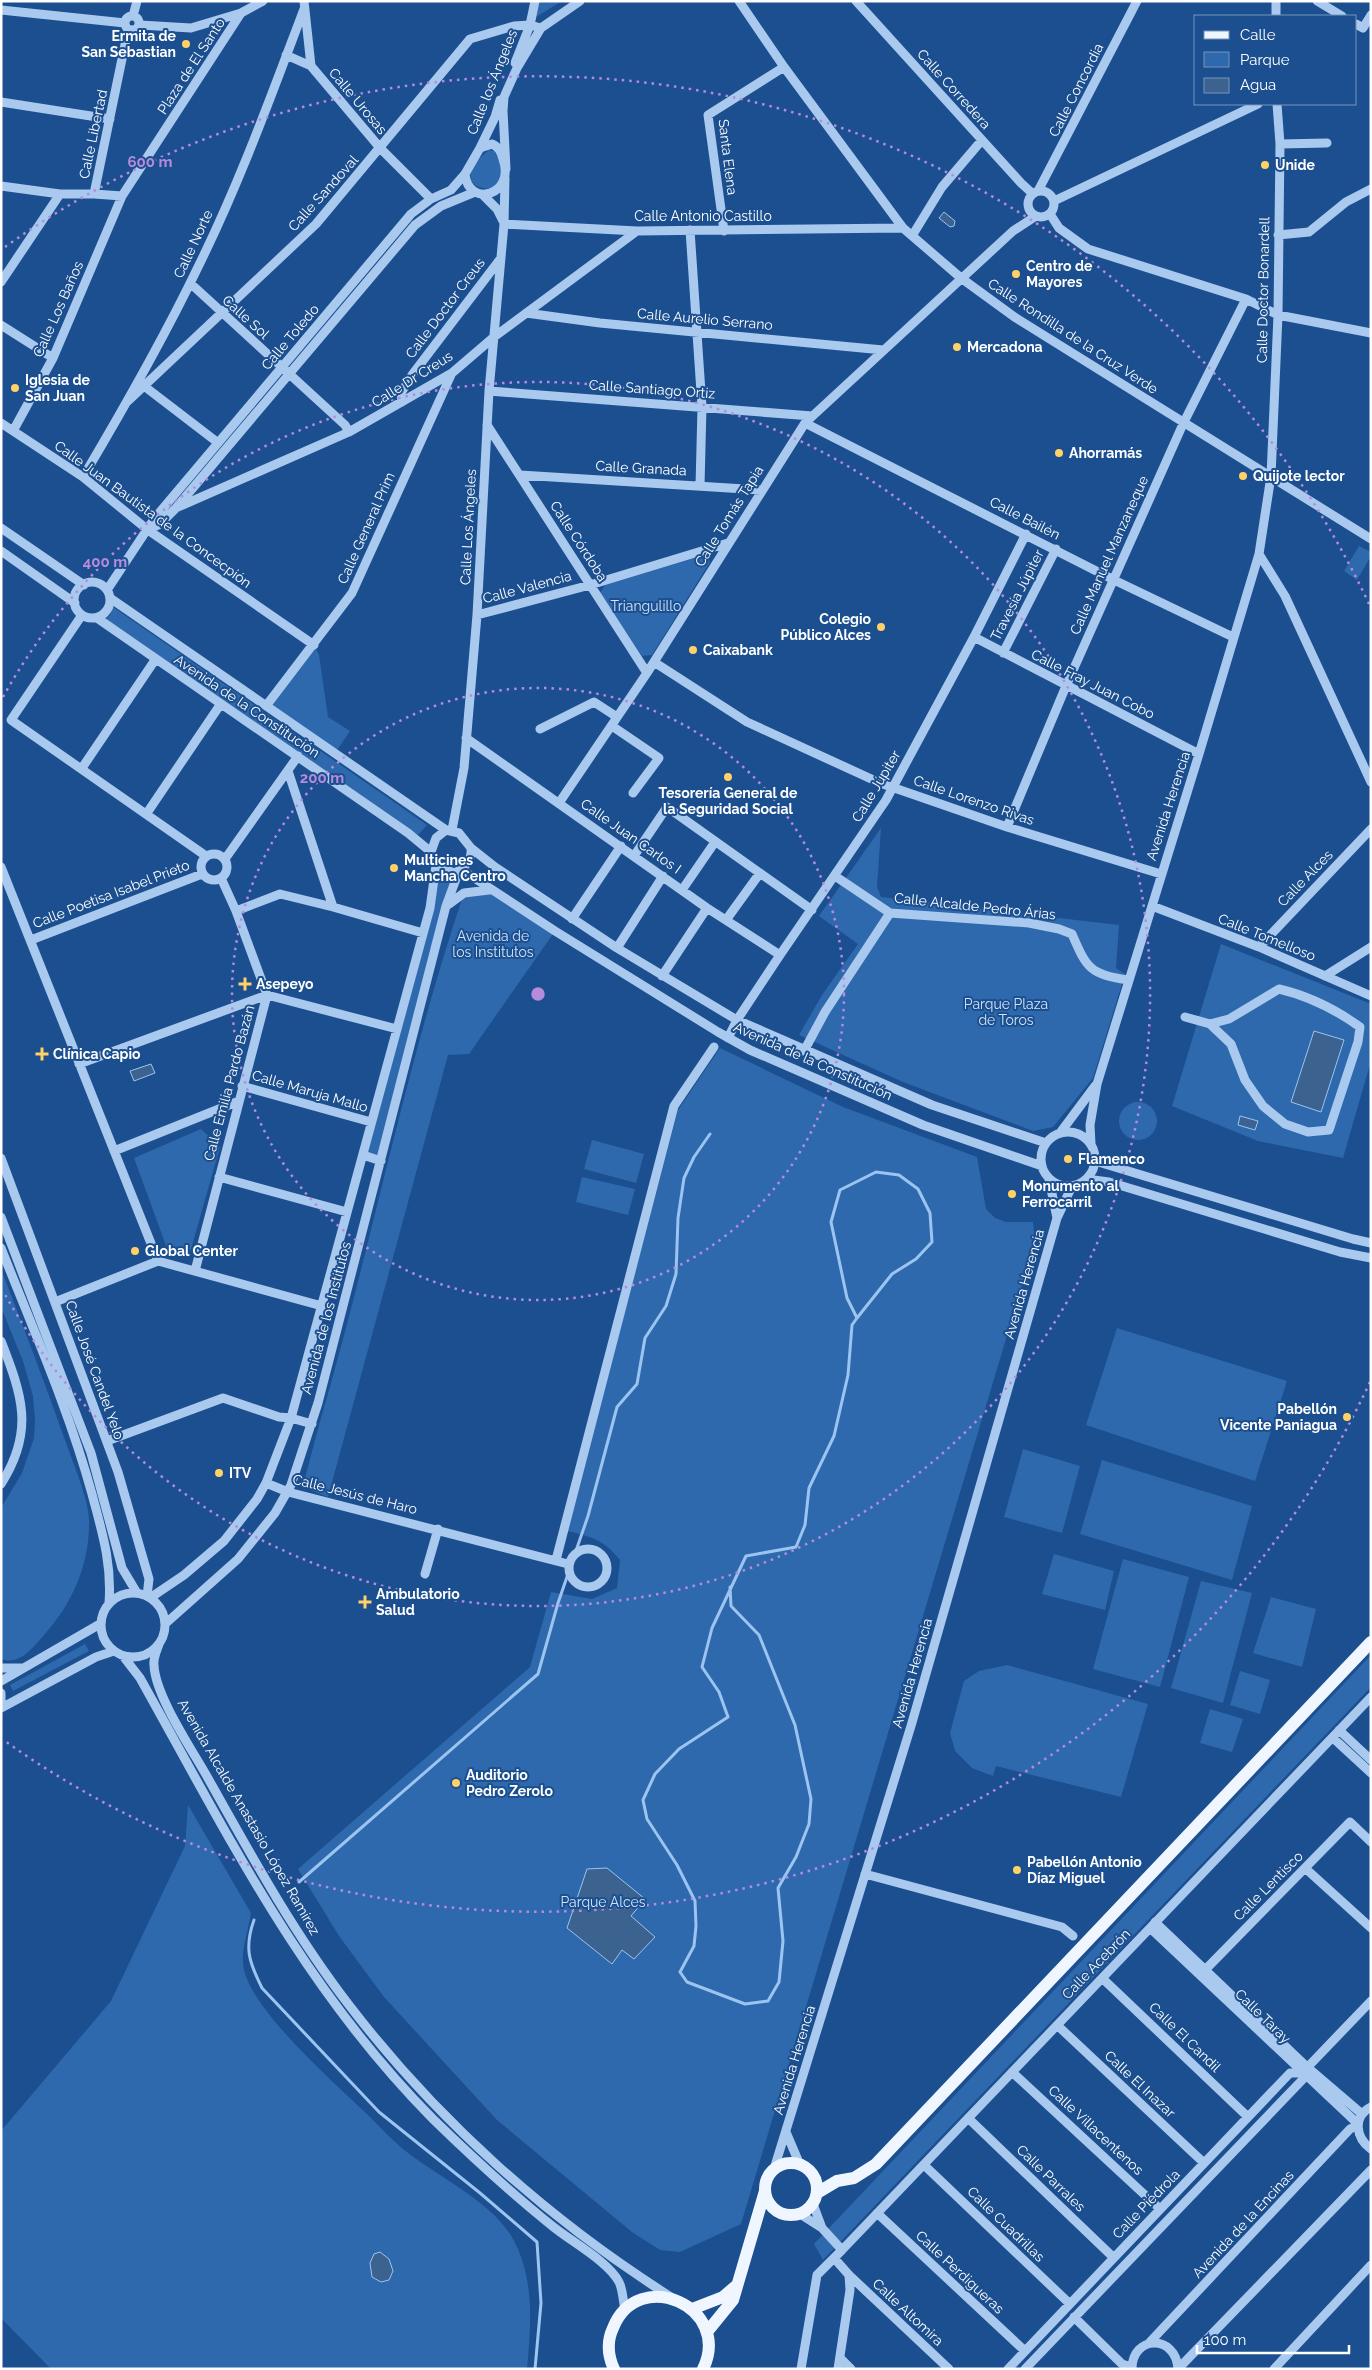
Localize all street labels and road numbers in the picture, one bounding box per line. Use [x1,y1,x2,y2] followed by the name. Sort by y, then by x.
[154,15,228,117] street label: Plaza de El Santo
[463,27,520,137] street label: Calle los Ángeles
[1046,41,1106,139] street label: Calle Concordia
[914,46,994,132] street label: Calle Corredera
[326,65,390,137] street label: Calle Urosas
[76,88,110,180] street label: Calle Libertad
[715,118,741,196] street label: Santa Elena
[285,152,361,234] street label: Calle Sandoval
[170,207,216,281] street label: Calle Norte
[634,208,772,224] street label: Calle Antonio Castillo
[1254,216,1272,363] street label: Calle Doctor Bonardell
[402,255,488,361] street label: Calle Doctor Creus
[30,258,86,360] street label: Calle Los Baños
[985,275,1161,397] street label: Calle Rondilla de la Cruz Verde
[219,292,273,342] street label: Calle Sol
[258,301,322,373] street label: Calle Toledo
[636,305,774,333] street label: Calle Aurelio Serrano
[369,348,456,410] street label: Calle Dr Creus
[588,377,716,401] street label: Calle Santiago Ortiz
[51,437,255,591] street label: Calle Juan Bautista de la Concecpión
[595,458,687,478] street label: Calle Granada
[691,463,767,569] street label: Calle Tomás Tapia
[456,468,479,585] street label: Calle Los Ángeles
[334,470,398,586] street label: Calle General Prim
[1067,473,1151,637] street label: Calle Manuel Manzaneque
[987,493,1063,543] street label: Calle Bailén
[547,498,611,584] street label: Calle Córdoba
[987,547,1047,643] street label: Travesía Júpiter
[481,567,573,607] street label: Calle Valencia
[1029,646,1157,722] street label: Calle Fray Juan Cobo
[171,651,323,761] street label: Avenida de la Constitución
[848,747,904,825] street label: Calle Júpiter
[1143,750,1193,862] street label: Avenida Herencia
[912,772,1037,828] street label: Calle Lorenzo Rivas
[578,795,684,877] street label: Calle Juan Carlos I
[1274,846,1336,909] street label: Calle Alces
[30,857,192,931] street label: Calle Poetisa Isabel Prieto
[893,889,1057,922] street label: Calle Alcalde Pedro Árias
[1216,910,1318,964] street label: Calle Tomelloso
[201,1004,257,1162] street label: Calle Emilia Pardo Bazán
[731,1019,895,1103] street label: Avenida de la Constitución
[250,1067,370,1115] street label: Calle Maruja Mallo
[1001,1227,1047,1341] street label: Avenida Herencia
[298,1240,354,1396] street label: Avenida de los Institutos
[62,1298,128,1442] street label: Calle José Candel Yelo
[291,1471,419,1517] street label: Calle Jesús de Haro
[889,1616,935,1730] street label: Avenida Herencia
[175,1696,323,1938] street label: Avenida Alcalde Anastasio López Ramírez
[1230,1848,1306,1924] street label: Calle Lentisco
[1059,1926,1133,2002] street label: Calle Acebrón
[1232,1986,1294,2047] street label: Calle Taray
[1146,1999,1224,2075] street label: Calle El Candil
[770,2003,818,2117] street label: Avenida Herencia
[1101,2047,1179,2121] street label: Calle El Inazar
[1045,2082,1147,2178] street label: Calle Villacentenos
[1013,2141,1089,2215] street label: Calle Parrales
[1109,2166,1183,2242] street label: Calle Piédrola
[1189,2167,1297,2281] street label: Avenida de la Encinas
[964,2183,1048,2265] street label: Calle Cuadrillas
[913,2227,1007,2317] street label: Calle Perdigueras
[869,2275,947,2349] street label: Calle Altomira

